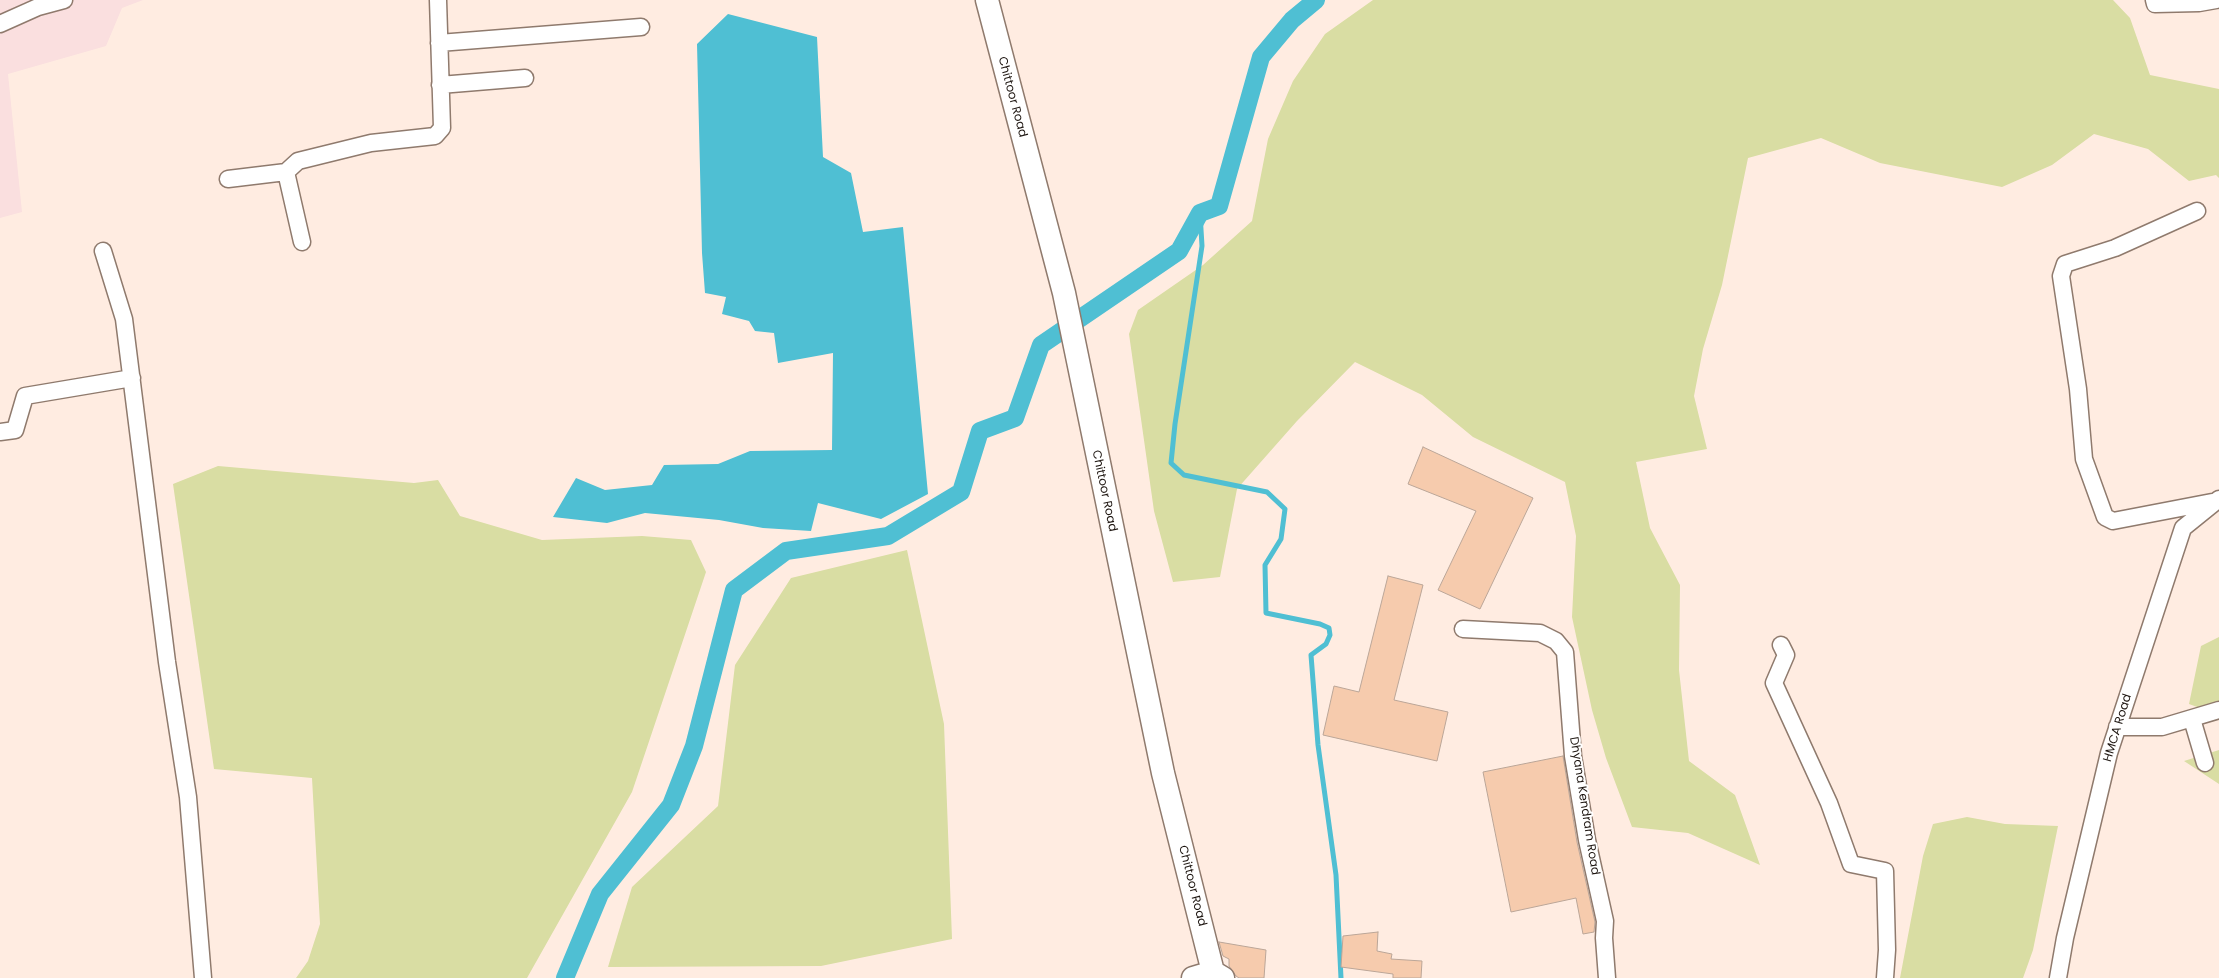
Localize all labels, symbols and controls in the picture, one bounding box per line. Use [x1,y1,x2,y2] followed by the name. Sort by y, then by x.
[994,55,1030,139] street label: Chittoor Road
[1088,449,1120,533] street label: Chittoor Road
[2101,692,2135,764] street label: HMCA Road
[1566,736,1602,876] street label: Dhyana Kendram Road
[1175,844,1209,928] street label: Chittoor Road

